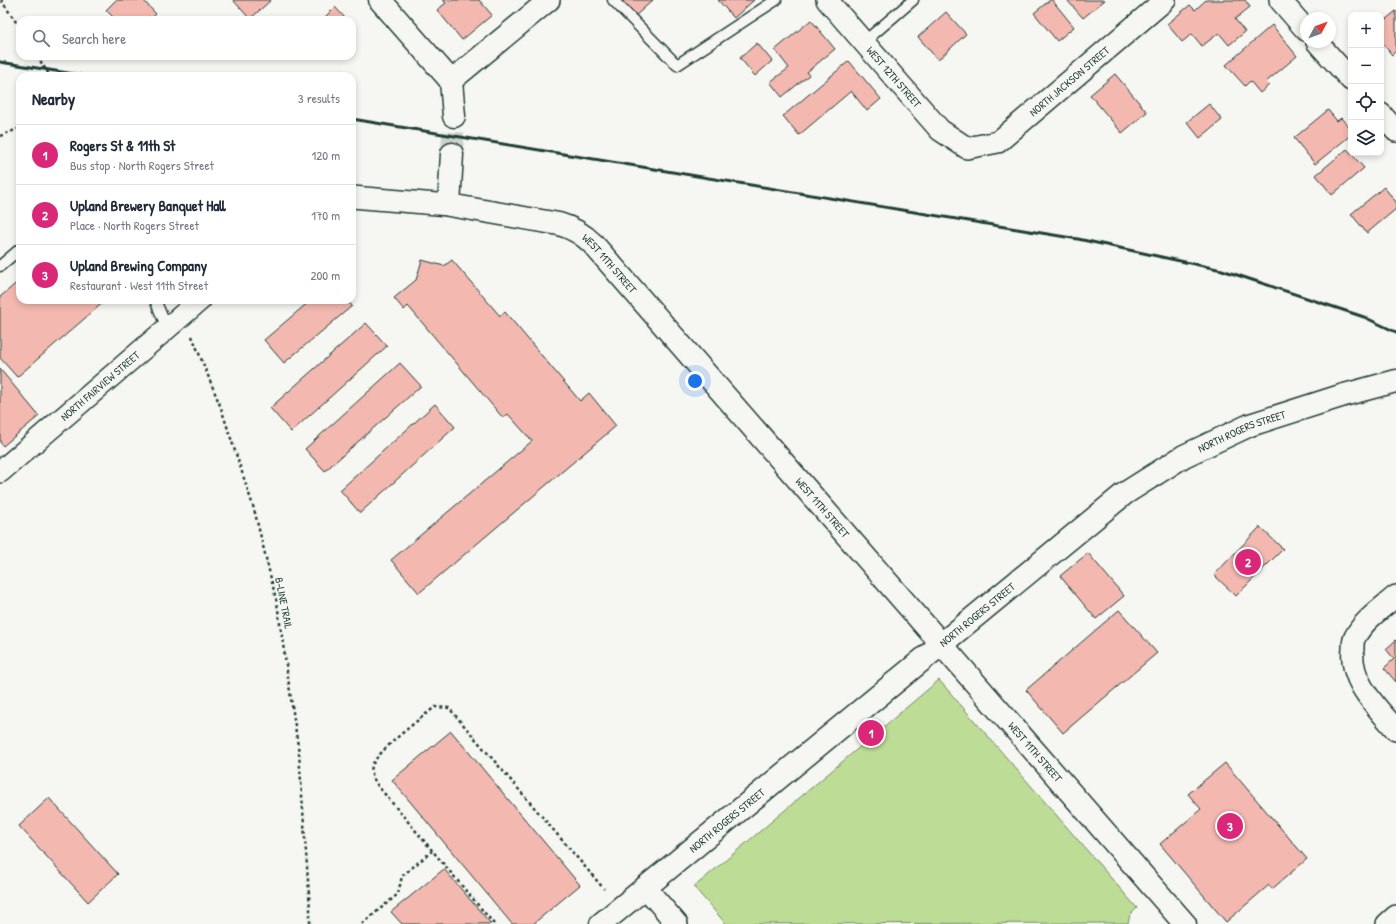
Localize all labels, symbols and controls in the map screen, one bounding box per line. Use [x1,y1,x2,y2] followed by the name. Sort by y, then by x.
[1300,12,1336,48] north arrow
[1348,12,1384,156] map controls
[1348,12,1384,48] button: +
[16,16,356,60] search box
[30,27,52,49] icon: search
[62,28,126,49] text: Search here
[1026,43,1113,119] street label: NORTH JACKSON STREET
[864,44,925,111] street label: WEST 12TH STREET
[1348,48,1384,84] button: −
[1348,84,1384,120] button: locate
[32,87,75,110] text: Nearby
[298,89,340,107] text: 3 results
[1348,120,1384,156] button: layers
[70,135,175,156] text: Rogers St & 11th St
[43,146,47,164] text: 1
[312,146,340,164] text: 120 m
[70,156,214,174] text: Bus stop · North Rogers Street
[70,195,226,216] text: Upland Brewery Banquet Hall
[42,206,48,224] text: 2
[311,206,340,224] text: 170 m
[70,216,199,234] text: Place · North Rogers Street
[579,230,640,297] street label: WEST 11TH STREET
[70,255,207,276] text: Upland Brewing Company
[42,266,48,284] text: 3
[310,266,340,284] text: 200 m
[70,276,208,294] text: Restaurant · West 11th Street
[58,347,143,424] street label: NORTH FAIRVIEW STREET
[685,371,705,391] your location
[1195,407,1288,456] street label: NORTH ROGERS STREET
[792,474,853,541] street label: WEST 11TH STREET
[1235,547,1261,577] pin: 2
[272,576,296,630] street label: B-LINE TRAIL
[936,579,1019,650] street label: NORTH ROGERS STREET
[858,718,884,748] pin: 1
[1005,719,1066,786] street label: WEST 11TH STREET
[686,785,768,856] street label: NORTH ROGERS STREET
[1217,811,1243,841] pin: 3

